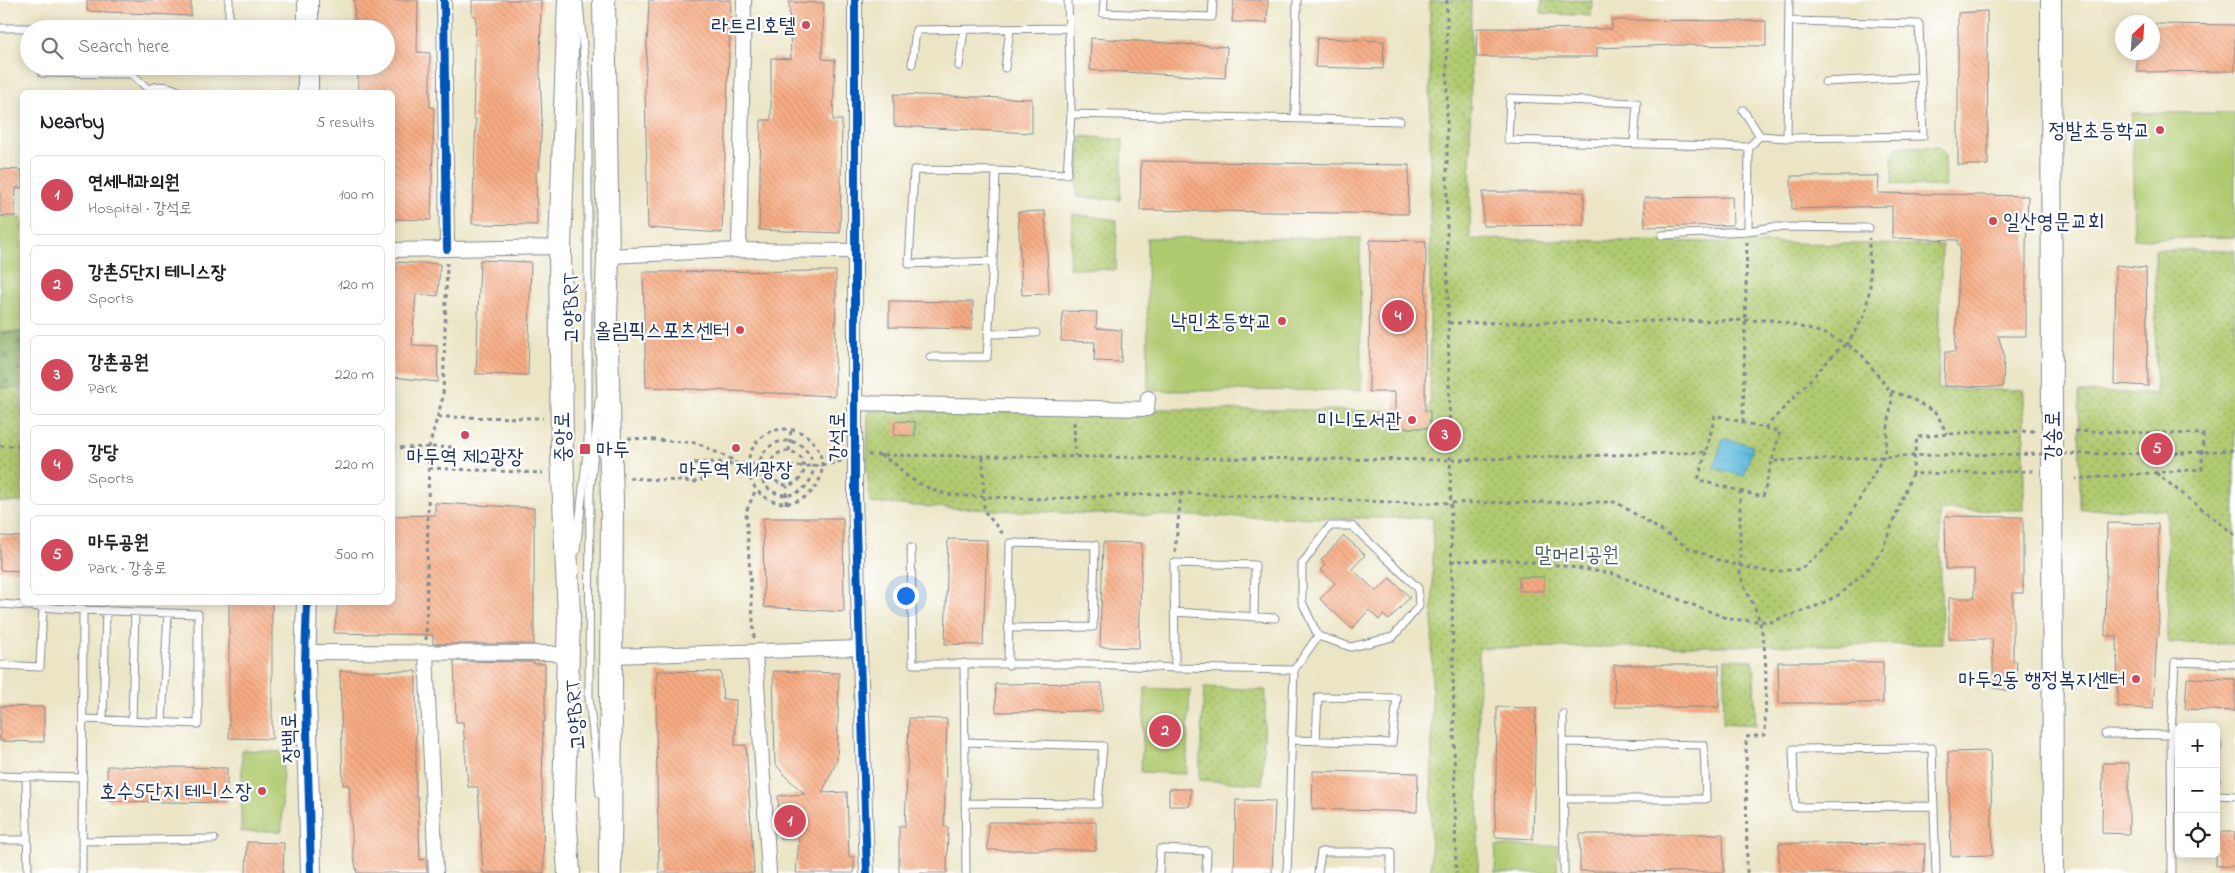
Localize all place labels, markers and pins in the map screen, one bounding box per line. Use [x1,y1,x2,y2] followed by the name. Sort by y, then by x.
[712,12,796,42] place label: 라트리호텔
[800,19,812,31] marker: 라트리호텔
[2049,117,2150,147] place label: 정발초등학교
[2154,124,2166,136] marker: 정발초등학교
[2003,208,2104,238] place label: 일산영문교회
[1987,215,1999,227] marker: 일산영문교회
[1382,297,1414,335] pin: 4
[1171,308,1272,338] place label: 낙민초등학교
[1276,315,1288,327] marker: 낙민초등학교
[595,317,730,347] place label: 올림픽스포츠센터
[734,324,746,336] marker: 올림픽스포츠센터
[1318,407,1402,437] place label: 미니도서관
[1406,414,1418,426] marker: 미니도서관
[1429,416,1461,454] pin: 3
[459,429,471,441] marker: 마두역 제2광장
[2141,430,2173,468] pin: 5
[596,436,630,466] place label: 마두
[578,442,592,456] marker: 마두
[730,442,742,454] marker: 마두역 제1광장
[406,443,524,473] place label: 마두역 제2광장
[679,456,793,486] place label: 마두역 제1광장
[1958,666,2126,696] place label: 마두2동 행정복지센터
[2130,673,2142,685] marker: 마두2동 행정복지센터
[1149,712,1181,750] pin: 2
[100,778,252,808] place label: 호수5단지 테니스장
[256,785,268,797] marker: 호수5단지 테니스장
[774,802,806,840] pin: 1

